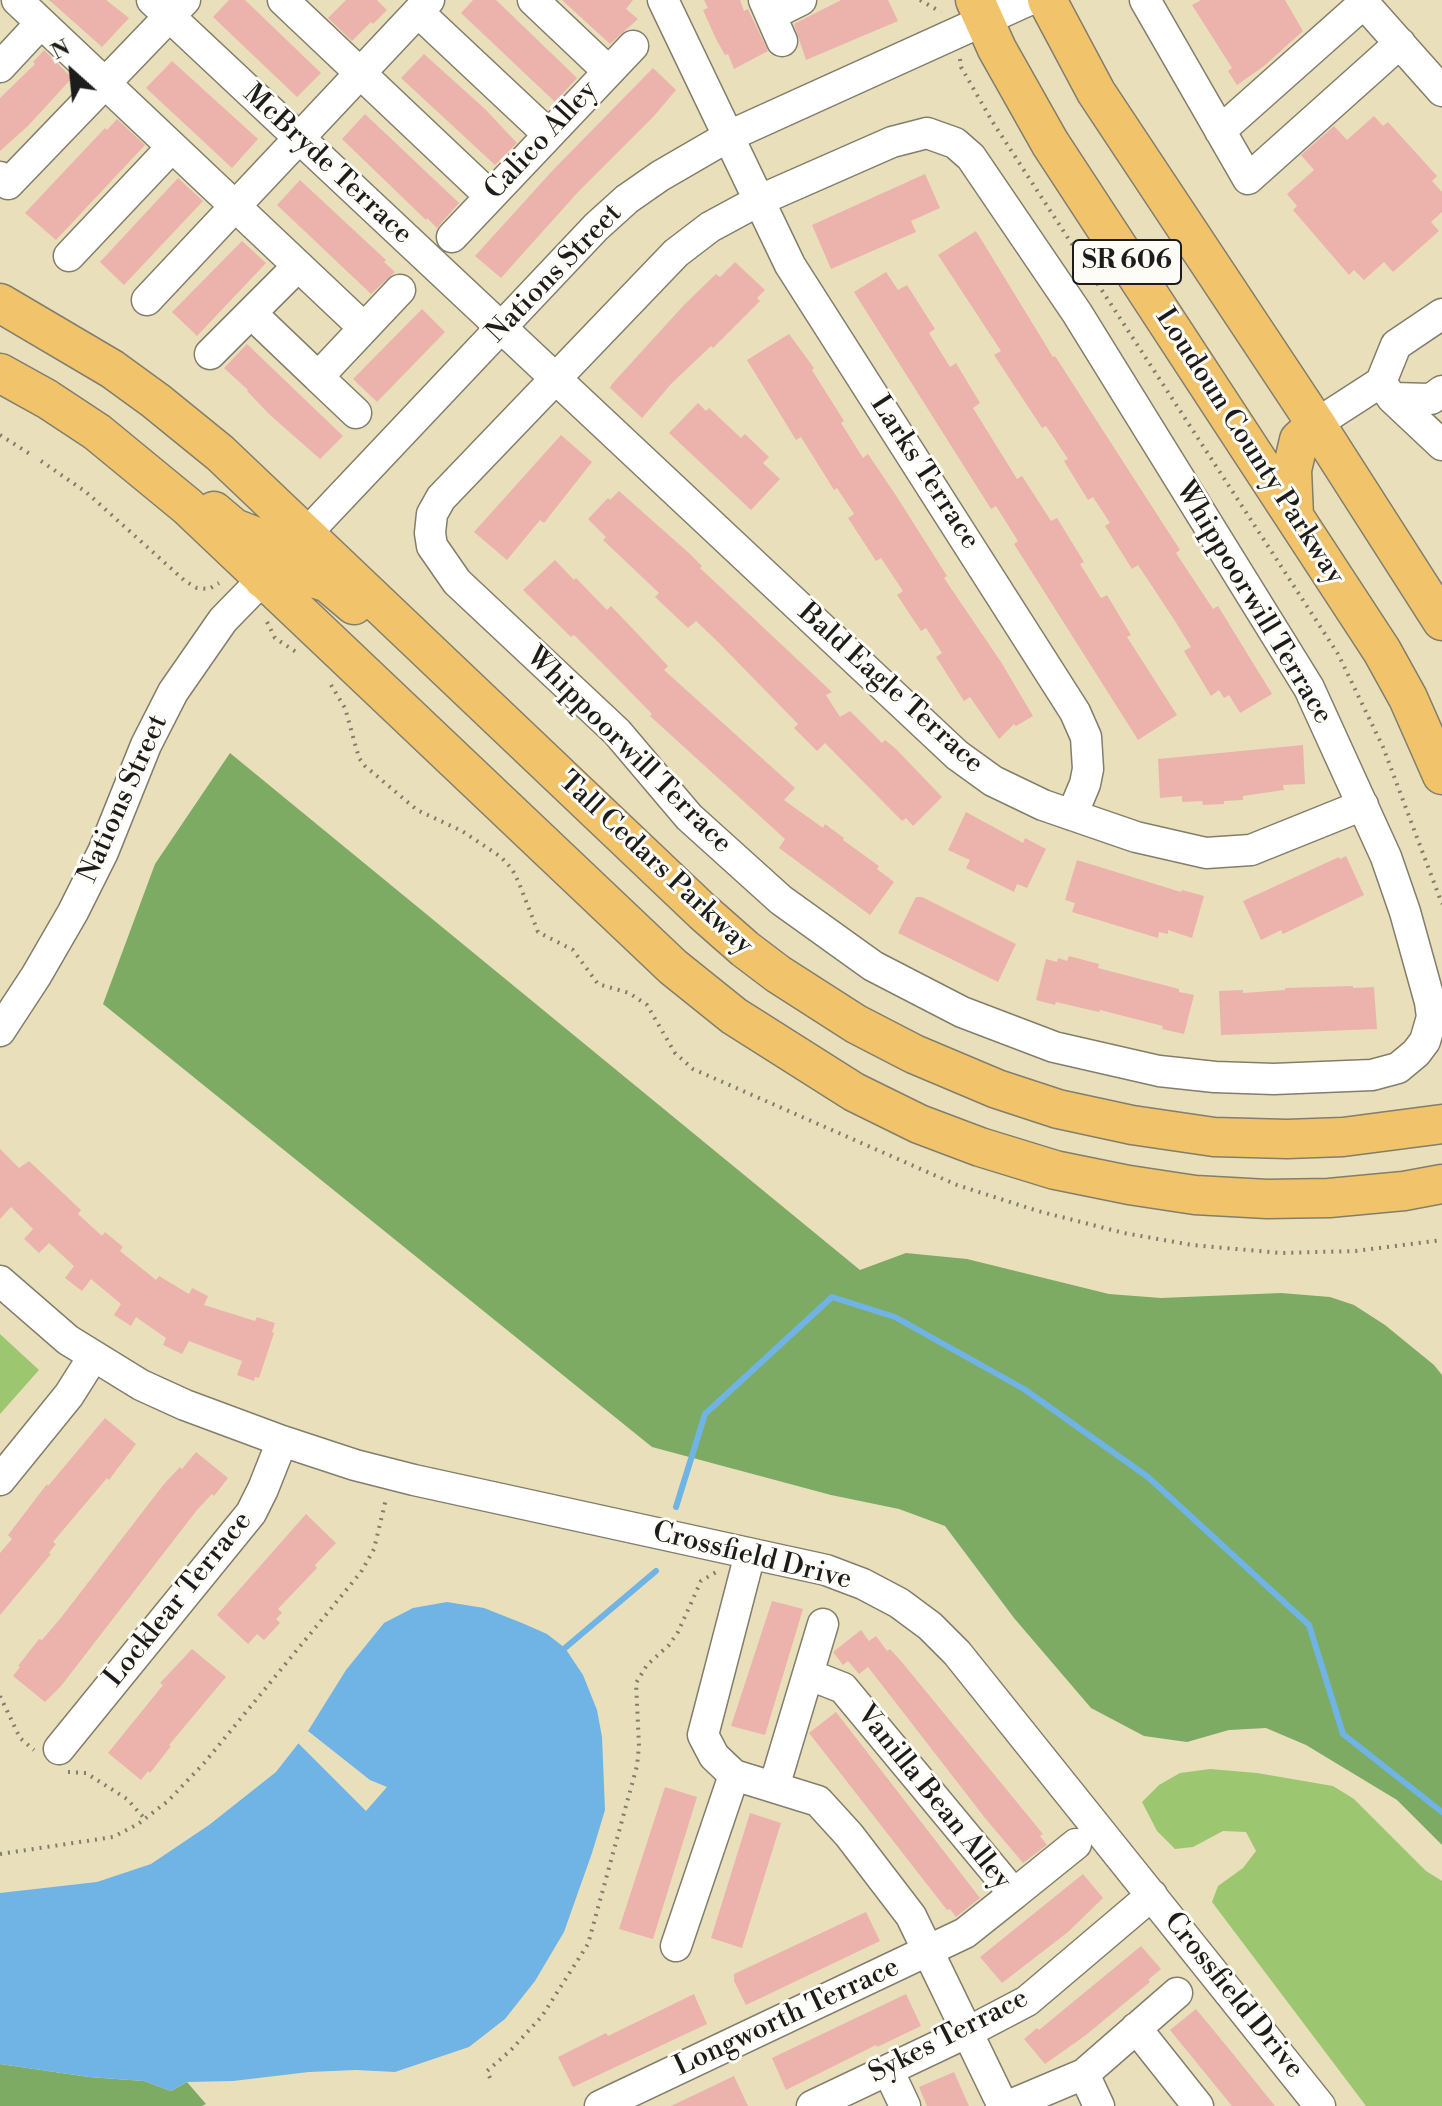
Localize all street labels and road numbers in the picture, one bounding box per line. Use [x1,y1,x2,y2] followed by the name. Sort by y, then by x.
[479,75,605,207] street label: Calico Alley
[235,78,419,252] street label: McBryde Terrace
[480,198,630,350] street label: Nations Street
[1073,240,1181,284] road number: SR 606
[1147,303,1351,591] street label: Loudoun County Parkway
[862,390,986,556] street label: Larks Terrace
[1167,475,1339,731] street label: Whippoorwill Terrace
[790,597,990,781] street label: Bald Eagle Terrace
[518,641,738,861] street label: Whippoorwill Terrace
[72,710,176,888] street label: Nations Street
[551,765,759,963] street label: Tall Cedars Parkway
[98,1506,260,1694] street label: Locklear Terrace
[649,1516,855,1598] street label: Crossfield Drive
[848,1699,1018,1897] street label: Vanilla Bean Alley
[1156,1906,1310,2086] street label: Crossfield Drive
[669,1951,905,2085] street label: Longworth Terrace
[864,1982,1034,2092] street label: Sykes Terrace

